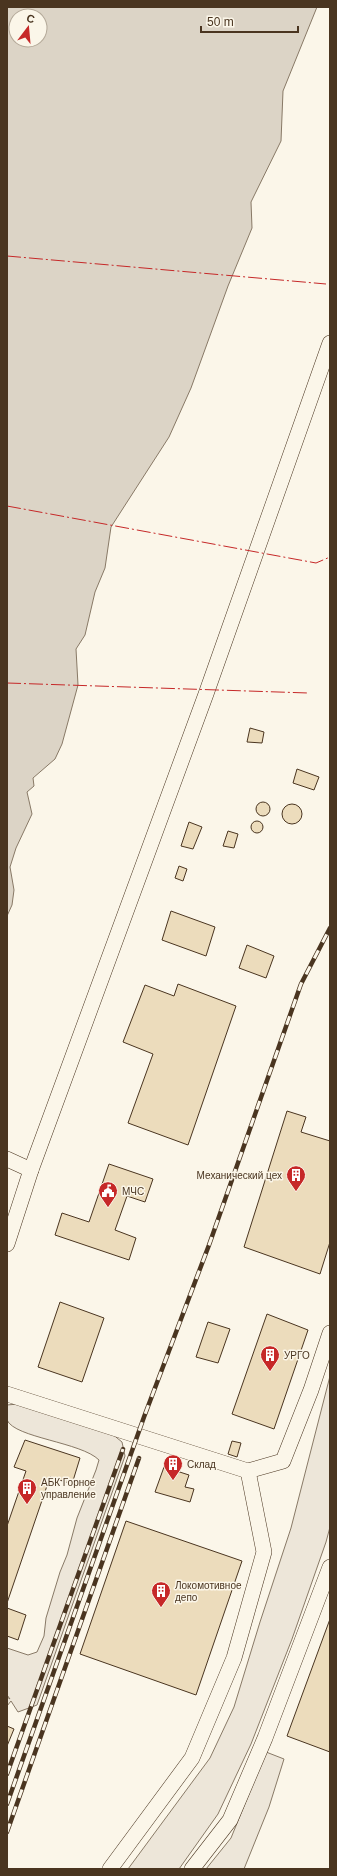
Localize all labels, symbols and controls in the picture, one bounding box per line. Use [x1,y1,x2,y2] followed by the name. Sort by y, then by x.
[8,8,48,48] north arrow
[201,8,298,34] scale bar
[25,12,36,25] text: С
[207,15,234,29] text: 50 m
[285,1164,307,1192] building icon: Механический цех
[197,1170,282,1181] place label: Механический цех
[97,1180,119,1208] public building icon: МЧС
[122,1186,144,1197] place label: МЧС
[259,1344,281,1372] building icon: УРГО
[284,1350,310,1361] place label: УРГО
[162,1453,184,1481] building icon: Склад
[187,1459,216,1470] place label: Склад
[16,1477,38,1505] building icon: АБК Горное управление
[41,1477,96,1500] place label: АБК Горное управление
[150,1580,172,1608] building icon: Локомотивное депо
[175,1580,242,1603] place label: Локомотивное депо

